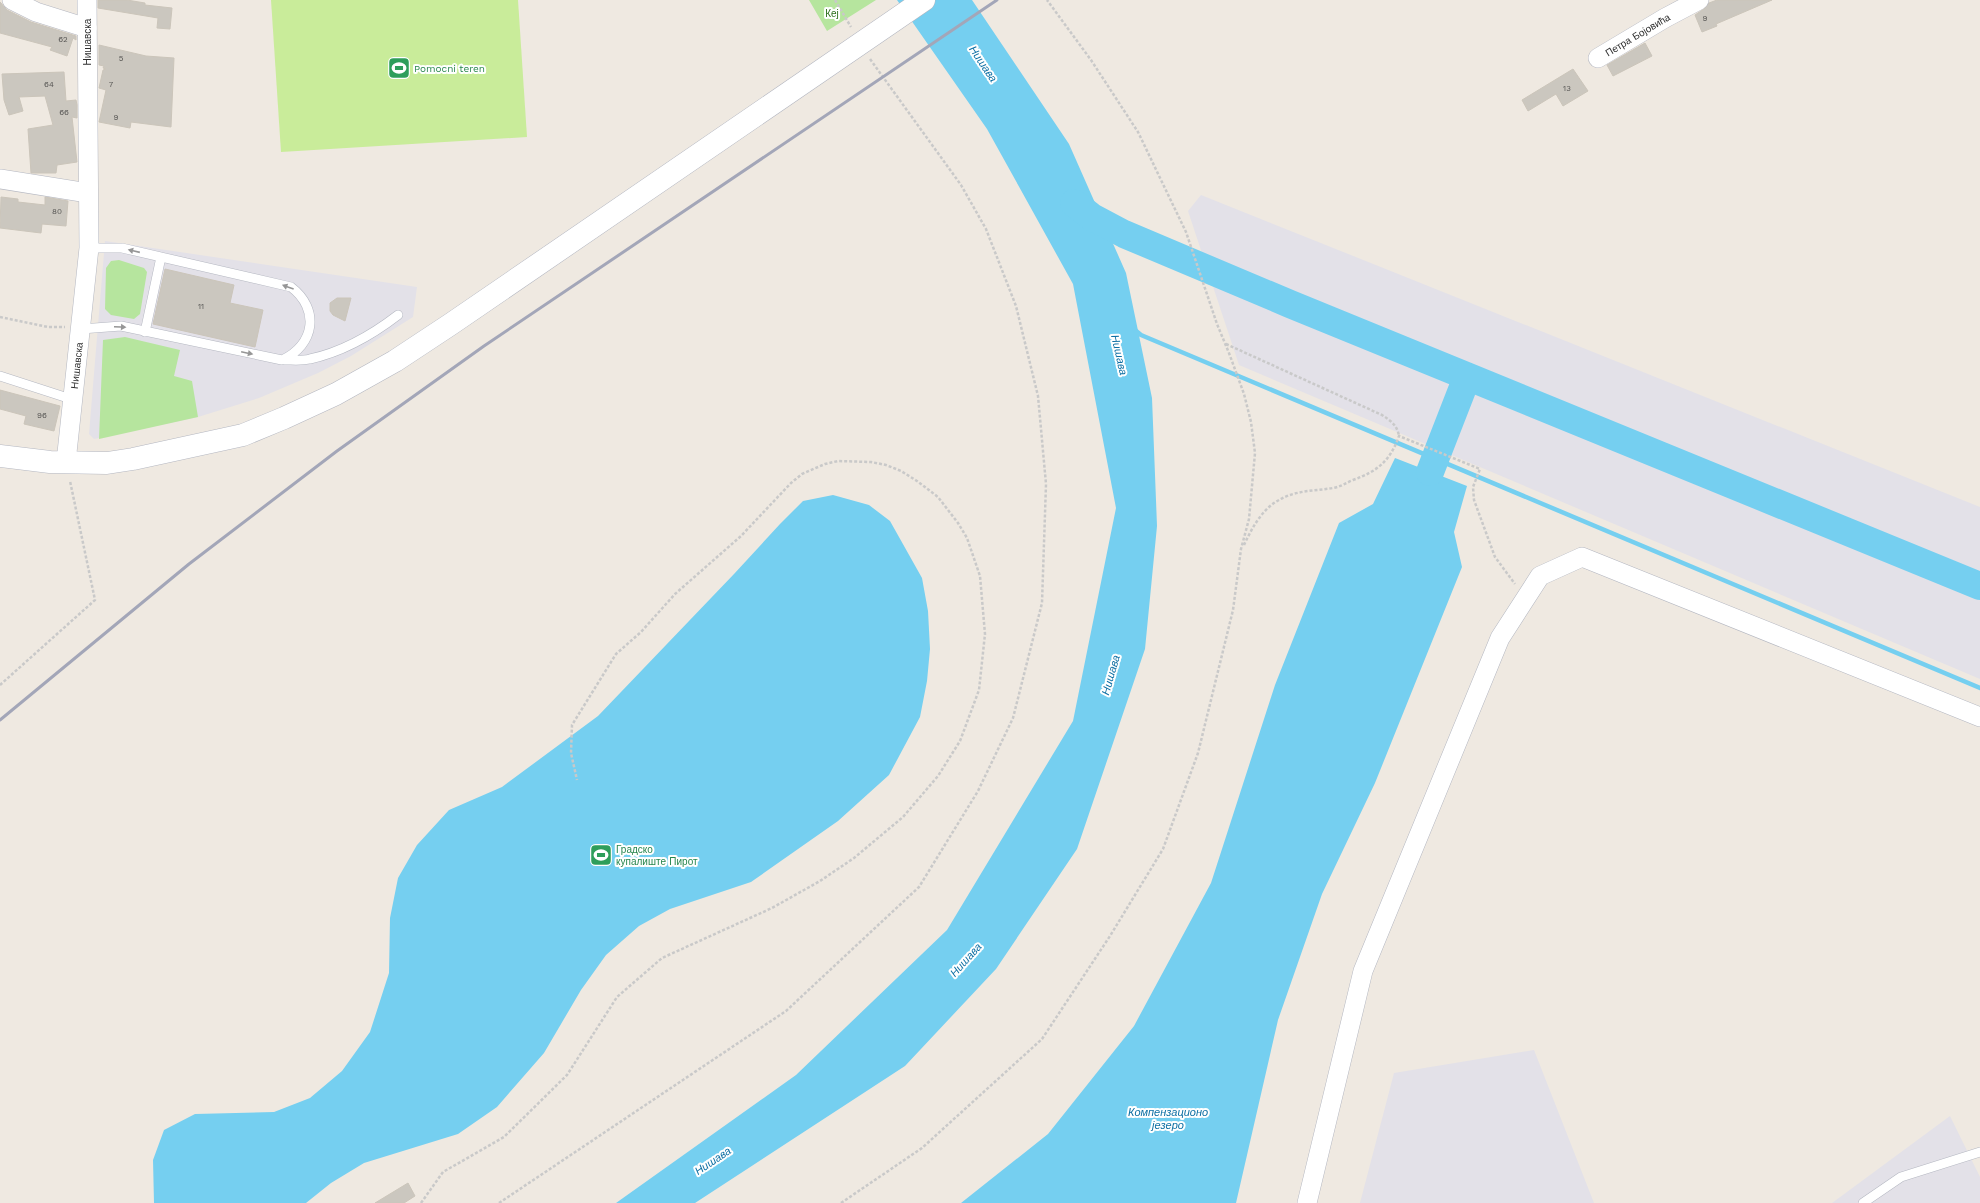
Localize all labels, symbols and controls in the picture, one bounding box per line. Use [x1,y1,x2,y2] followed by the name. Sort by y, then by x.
[825,8,839,19] park label: Кеј
[1603,11,1672,58] street label: Петра Бојовића
[1703,14,1708,23] house number: 9
[82,18,93,65] street label: Нишавска
[58,35,68,44] house number: 62
[966,43,1000,85] water label: Нишава
[119,54,124,63] house number: 5
[386,55,412,81] sports icon: Pomocni teren
[414,63,485,74] place label: Pomocni teren
[44,80,54,89] house number: 64
[109,80,114,89] house number: 7
[1563,84,1571,93] house number: 13
[59,108,69,117] house number: 66
[114,113,119,122] house number: 9
[52,207,62,216] house number: 80
[128,248,140,254] one-way arrow
[281,284,293,290] one-way arrow
[198,302,204,311] house number: 11
[114,324,126,331] one-way arrow
[1108,334,1130,376] water label: Нишава
[68,341,84,389] street label: Нишавска
[241,350,253,356] one-way arrow
[37,411,47,420] house number: 96
[1099,654,1123,696] water label: Нишава
[588,842,614,868] sports icon: Градско купалиште Пирот
[616,844,698,867] place label: Градско купалиште Пирот
[947,940,985,980] water label: Нишава
[1128,1106,1208,1132] water label: Компензационо језеро
[692,1144,734,1178] water label: Нишава

